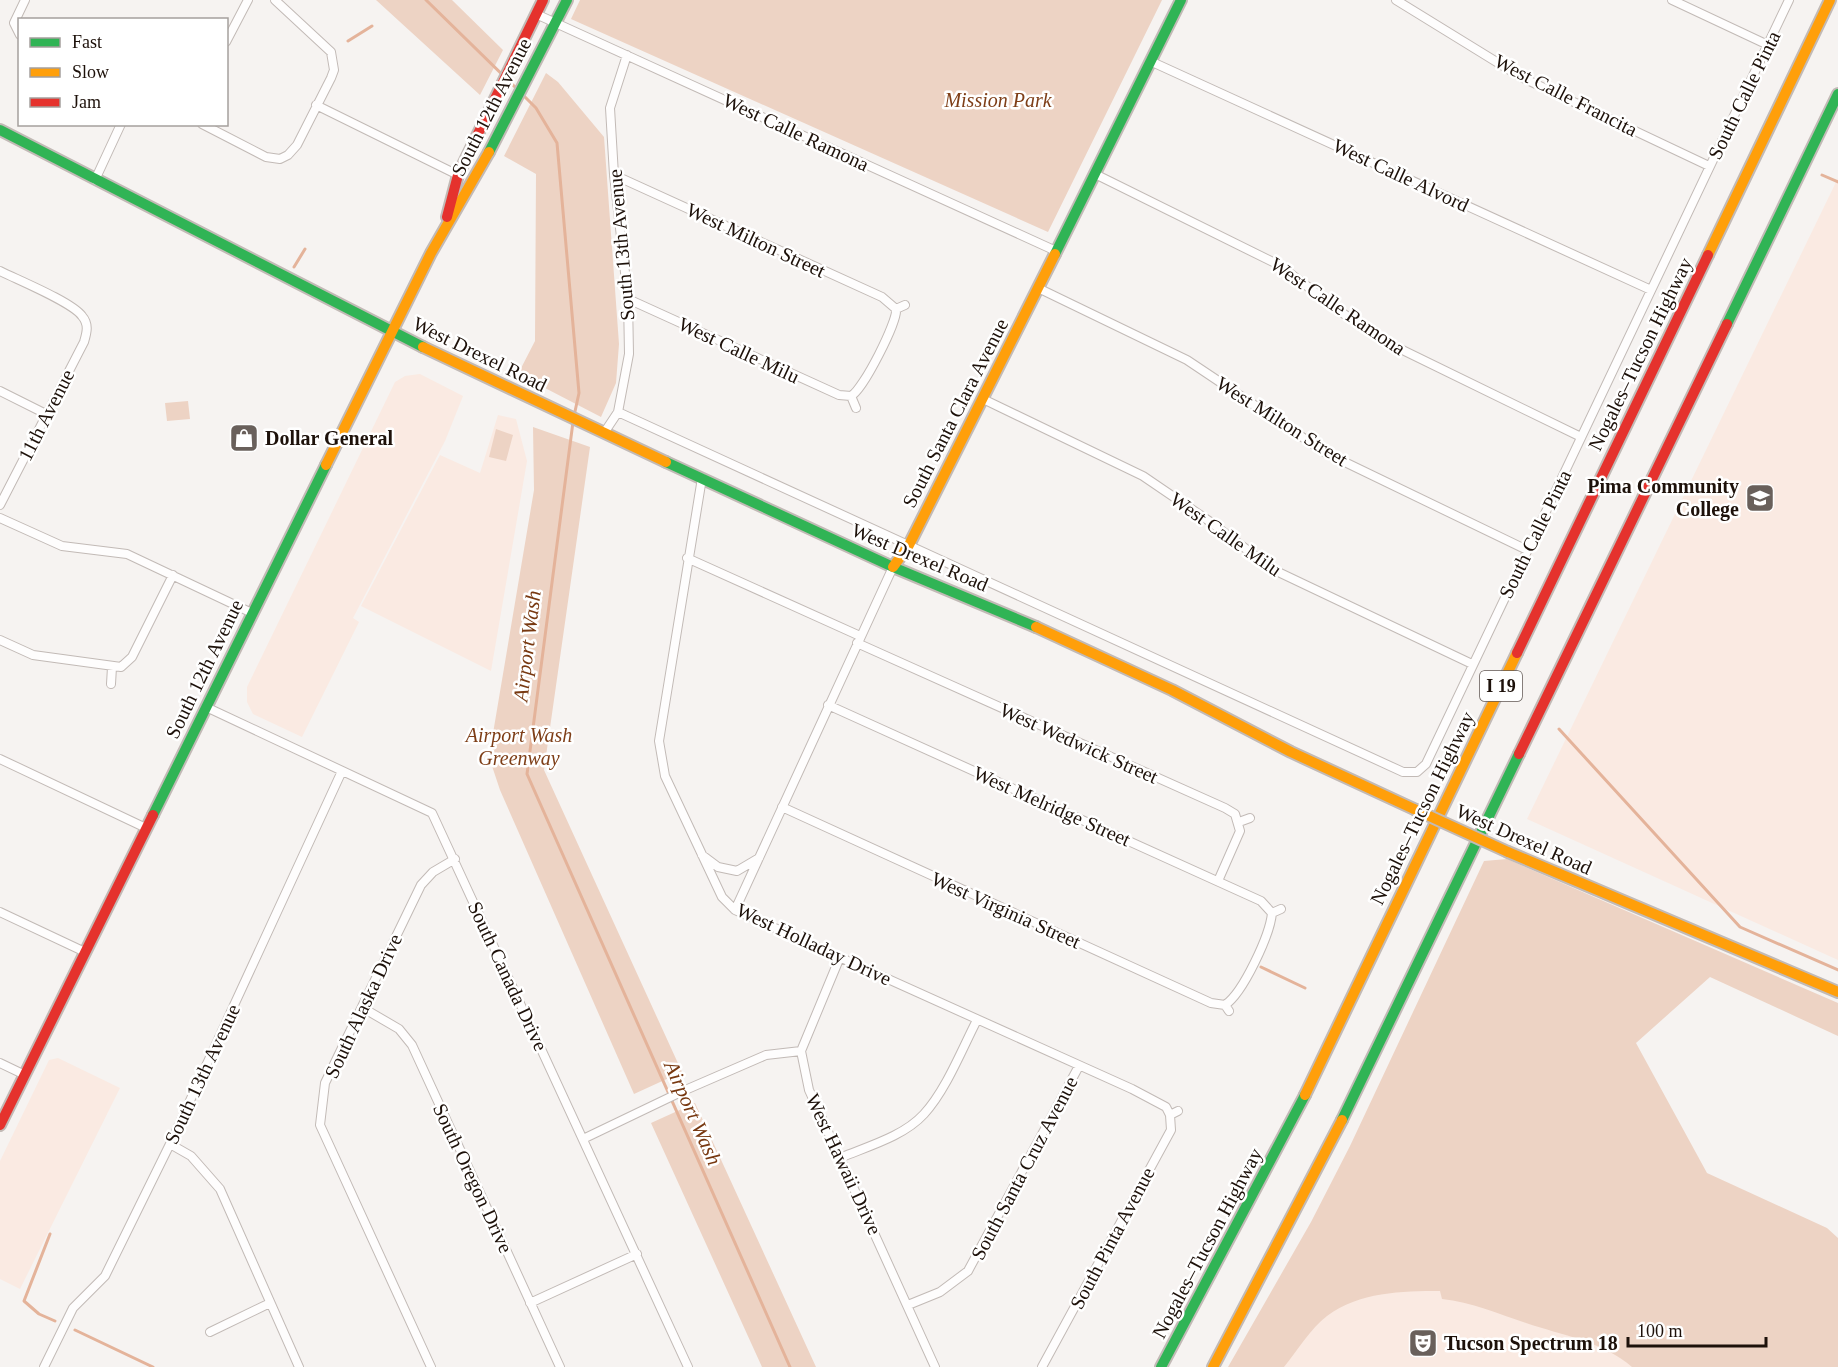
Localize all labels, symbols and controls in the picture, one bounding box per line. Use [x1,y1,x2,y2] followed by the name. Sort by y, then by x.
[18,18,228,126] legend
[1703,27,1785,163] street label: South Calle Pinta
[72,32,102,52] text: Fast
[447,34,535,180] street label: South 12th Avenue
[1491,50,1641,141] street label: West Calle Francita
[72,62,109,82] text: Slow
[720,89,873,175] street label: West Calle Ramona
[943,89,1053,111] park label: Mission Park
[72,92,101,112] text: Jam
[1330,134,1472,216] street label: West Calle Alvord
[603,168,639,322] street label: South 13th Avenue
[683,198,829,282] street label: West Milton Street
[1266,253,1410,359] street label: West Calle Ramona
[1584,254,1697,455] street label: Nogales–Tucson Highway
[410,312,550,396] street label: West Drexel Road
[675,312,803,388] street label: West Calle Milu
[898,315,1012,511] street label: South Santa Clara Avenue
[14,366,78,464] street label: 11th Avenue
[1212,372,1352,470] street label: West Milton Street
[228,422,260,454] shop icon: Dollar General
[265,427,393,449] place label: Dollar General
[1494,466,1576,602] street label: South Calle Pinta
[1587,475,1739,521] place label: Pima Community College
[1744,482,1776,514] school or university icon: Pima Community College
[1166,488,1286,580] street label: West Calle Milu
[848,518,992,596] street label: West Drexel Road
[508,589,546,705] water label: Airport Wash
[161,596,247,742] street label: South 12th Avenue
[1480,671,1522,701] road number: I 19
[997,698,1162,788] street label: West Wedwick Street
[1366,708,1479,909] street label: Nogales–Tucson Highway
[464,724,572,770] park label: Airport Wash Greenway
[970,761,1134,852] street label: West Melridge Street
[1453,799,1595,879] street label: West Drexel Road
[928,867,1084,954] street label: West Virginia Street
[464,898,552,1054] street label: South Canada Drive
[733,898,895,990] street label: West Holladay Drive
[320,930,406,1082] street label: South Alaska Drive
[160,1000,244,1147] street label: South 13th Avenue
[658,1055,727,1169] water label: Airport Wash
[966,1072,1082,1263] street label: South Santa Cruz Avenue
[802,1090,886,1238] street label: West Hawaii Drive
[428,1100,517,1257] street label: South Oregon Drive
[1148,1144,1267,1342] street label: Nogales–Tucson Highway
[1065,1163,1159,1313] street label: South Pinta Avenue
[1628,1310,1766,1348] scale bar
[1637,1321,1683,1341] text: 100 m
[1407,1327,1439,1359] theatre icon: Tucson Spectrum 18
[1444,1332,1618,1355] place label: Tucson Spectrum 18

